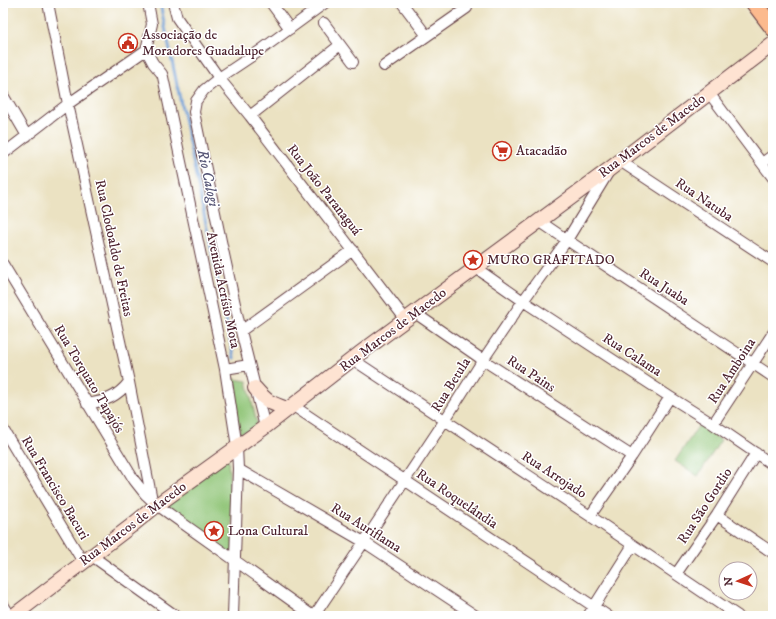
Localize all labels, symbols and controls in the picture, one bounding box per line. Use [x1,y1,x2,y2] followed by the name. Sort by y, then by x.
[142,26,264,60] place label: Associação de Moradores Guadalupe
[117,32,139,54] public building icon: Associação de Moradores Guadalupe
[595,90,709,182] street label: Rua Marcos de Macedo
[491,140,513,162] supermarket icon: Atacadão
[283,141,365,239] street label: Rua João Paranaguá
[516,142,567,160] place label: Atacadão
[192,147,224,209] water label: Rio Calogi
[672,174,736,226] street label: Rua Natuba
[91,178,137,318] street label: Rua Clodoaldo de Freitas
[202,230,244,350] street label: Avenida Acrísio Mota
[462,249,484,271] place icon: MURO GRAFITADO
[487,251,615,269] place label: MURO GRAFITADO
[636,264,692,310] street label: Rua Juaba
[336,284,450,376] street label: Rua Marcos de Macedo
[50,322,129,437] street label: Rua Torquato Tapajós
[599,329,665,381] street label: Rua Calama
[704,335,760,407] street label: Rua Amboina
[503,352,559,397] street label: Rua Pains
[427,354,475,416] street label: Rua Betula
[17,433,93,544] street label: Rua Francisco Bacuri
[518,447,590,503] street label: Rua Arrojado
[674,464,736,547] street label: Rua São Gordio
[413,465,501,533] street label: Rua Roquelândia
[76,478,190,570] street label: Rua Marcos de Macedo
[327,499,405,557] street label: Rua Auriflama
[203,520,225,542] place icon: Lona Cultural
[228,522,309,540] place label: Lona Cultural
[718,561,758,601] north arrow
[722,577,736,586] text: N

